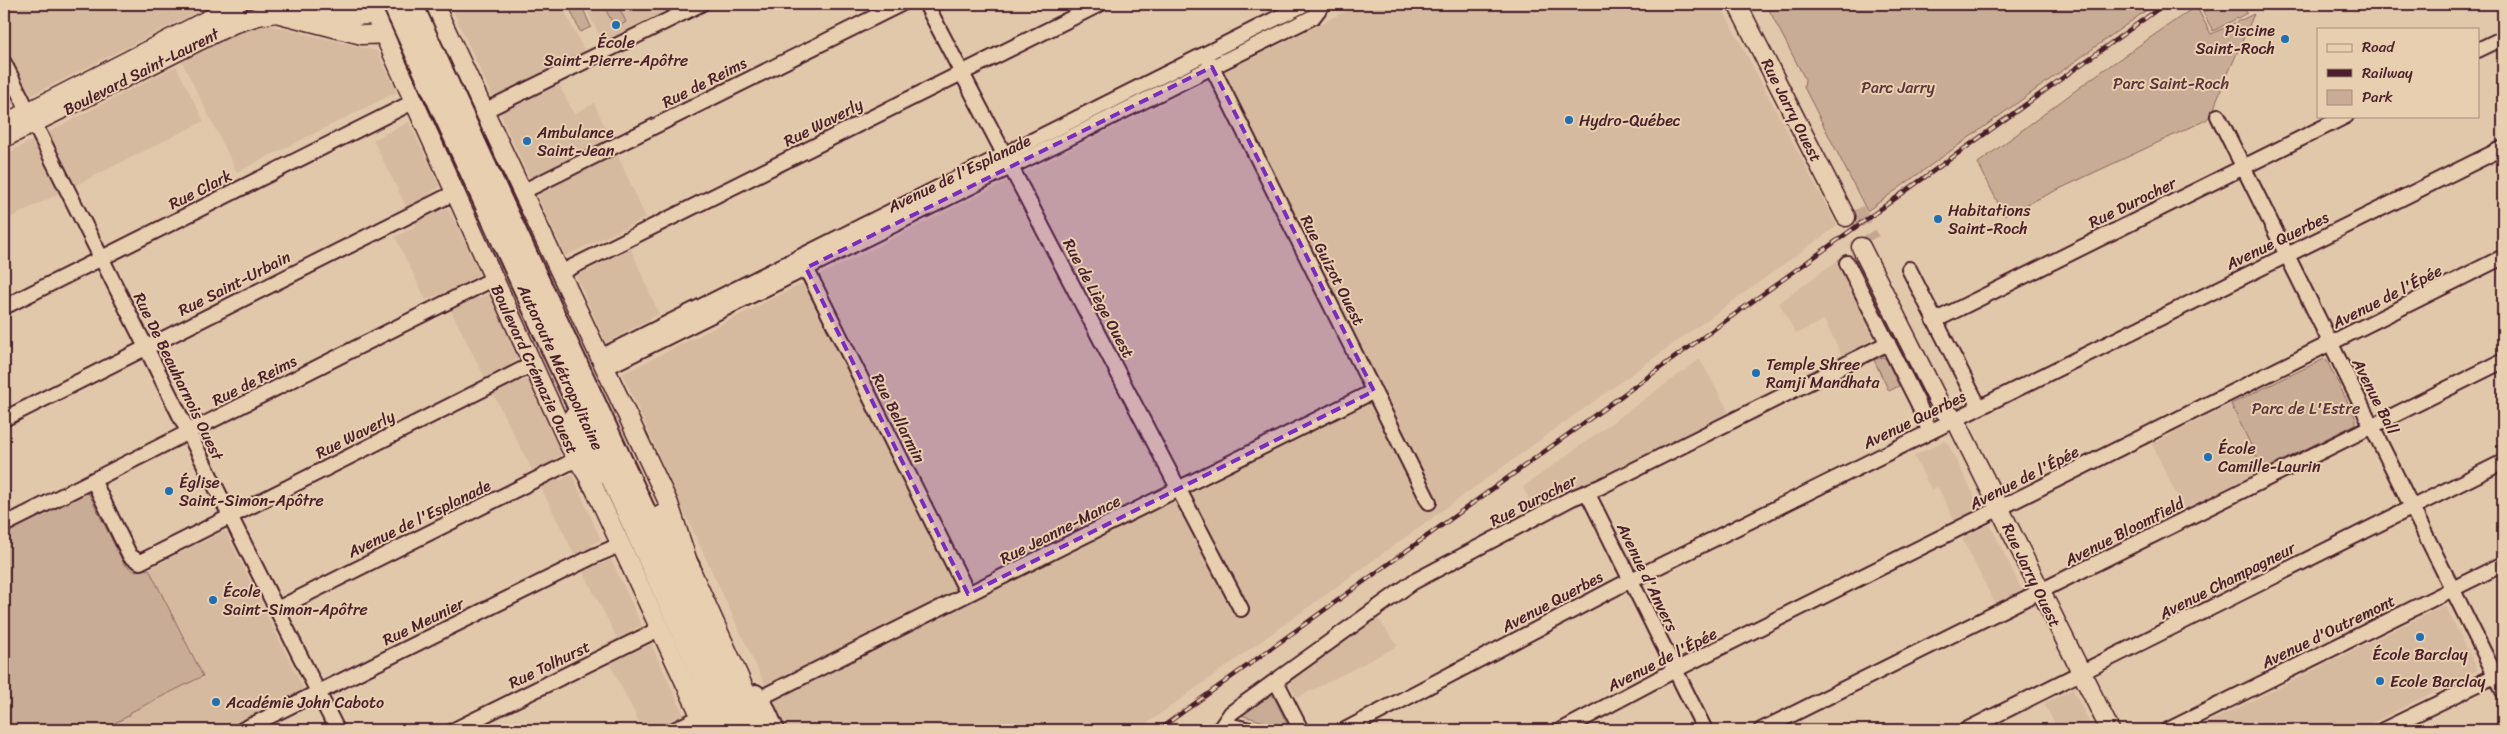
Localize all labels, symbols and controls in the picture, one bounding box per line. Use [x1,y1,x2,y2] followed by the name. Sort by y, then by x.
[2195,16,2275,63] place label: Piscine Saint-Roch
[58,19,225,123] street label: Boulevard Saint-Laurent
[610,19,622,31] marker: École Saint-Pierre-Apôtre
[544,28,688,75] place label: École Saint-Pierre-Apôtre
[2317,28,2480,118] legend
[2279,33,2291,45] marker: Piscine Saint-Roch
[2362,34,2395,60] text: Road
[657,48,752,116] street label: Rue de Reims
[1753,53,1830,167] street label: Rue Jarry Ouest
[2362,60,2413,86] text: Railway
[2113,69,2229,98] park label: Parc Saint-Roch
[1861,73,1935,102] park label: Parc Jarry
[2362,84,2393,110] text: Park
[778,90,869,155] street label: Rue Waverly
[1579,106,1681,135] place label: Hydro-Québec
[1563,114,1575,126] marker: Hydro-Québec
[536,118,615,165] place label: Ambulance Saint-Jean
[882,126,1036,221] street label: Avenue de l'Esplanade
[521,135,533,147] marker: Ambulance Saint-Jean
[163,161,237,218] street label: Rue Clark
[2083,168,2182,236] street label: Rue Durocher
[1948,196,2031,243] place label: Habitations Saint-Roch
[2220,203,2334,278] street label: Avenue Querbes
[1292,210,1373,331] street label: Rue Guizot Ouest
[1932,213,1944,225] marker: Habitations Saint-Roch
[1055,233,1142,363] street label: Rue de Liège Ouest
[173,242,296,324] street label: Rue Saint-Urbain
[2326,256,2447,337] street label: Avenue de l'Épée
[509,278,612,455] street label: Autoroute Métropolitaine
[482,280,587,459] street label: Boulevard Crémazie Ouest
[125,287,232,466] street label: Rue De Beauharnois Ouest
[207,346,302,414] street label: Rue de Reims
[1766,350,1881,397] place label: Temple Shree Ramji Mandhata
[2343,352,2407,440] street label: Avenue Ball
[1750,367,1762,379] marker: Temple Shree Ramji Mandhata
[863,368,934,469] street label: Rue Bellarmin
[1857,382,1971,457] street label: Avenue Querbes
[2252,394,2360,423] park label: Parc de L'Estre
[310,402,401,467] street label: Rue Waverly
[2218,434,2321,481] place label: École Camille-Laurin
[1963,437,2084,518] street label: Avenue de l'Épée
[2202,451,2214,463] marker: École Camille-Laurin
[1484,465,1583,535] street label: Rue Durocher
[179,468,324,515] place label: Église Saint-Simon-Apôtre
[342,471,496,566] street label: Avenue de l'Esplanade
[163,485,175,497] marker: Église Saint-Simon-Apôtre
[994,486,1126,573] street label: Rue Jeanne-Mance
[2058,488,2191,575] street label: Avenue Bloomfield
[1608,517,1687,637] street label: Avenue d'Anvers
[1994,518,2069,632] street label: Rue Jarry Ouest
[2153,533,2302,628] street label: Avenue Champagneur
[1495,562,1609,641] street label: Avenue Querbes
[223,577,368,624] place label: École Saint-Simon-Apôtre
[2255,586,2400,677] street label: Avenue d'Outremont
[377,589,470,654] street label: Rue Meunier
[207,594,219,606] marker: École Saint-Simon-Apôtre
[1601,619,1722,700] street label: Avenue de l'Épée
[2414,631,2426,643] marker: École Barclay
[503,632,595,697] street label: Rue Tolhurst
[2372,640,2468,669] place label: École Barclay
[2390,667,2486,696] place label: Ecole Barclay
[2374,675,2386,687] marker: Ecole Barclay
[225,688,384,717] place label: Académie John Caboto
[210,696,222,708] marker: Académie John Caboto

